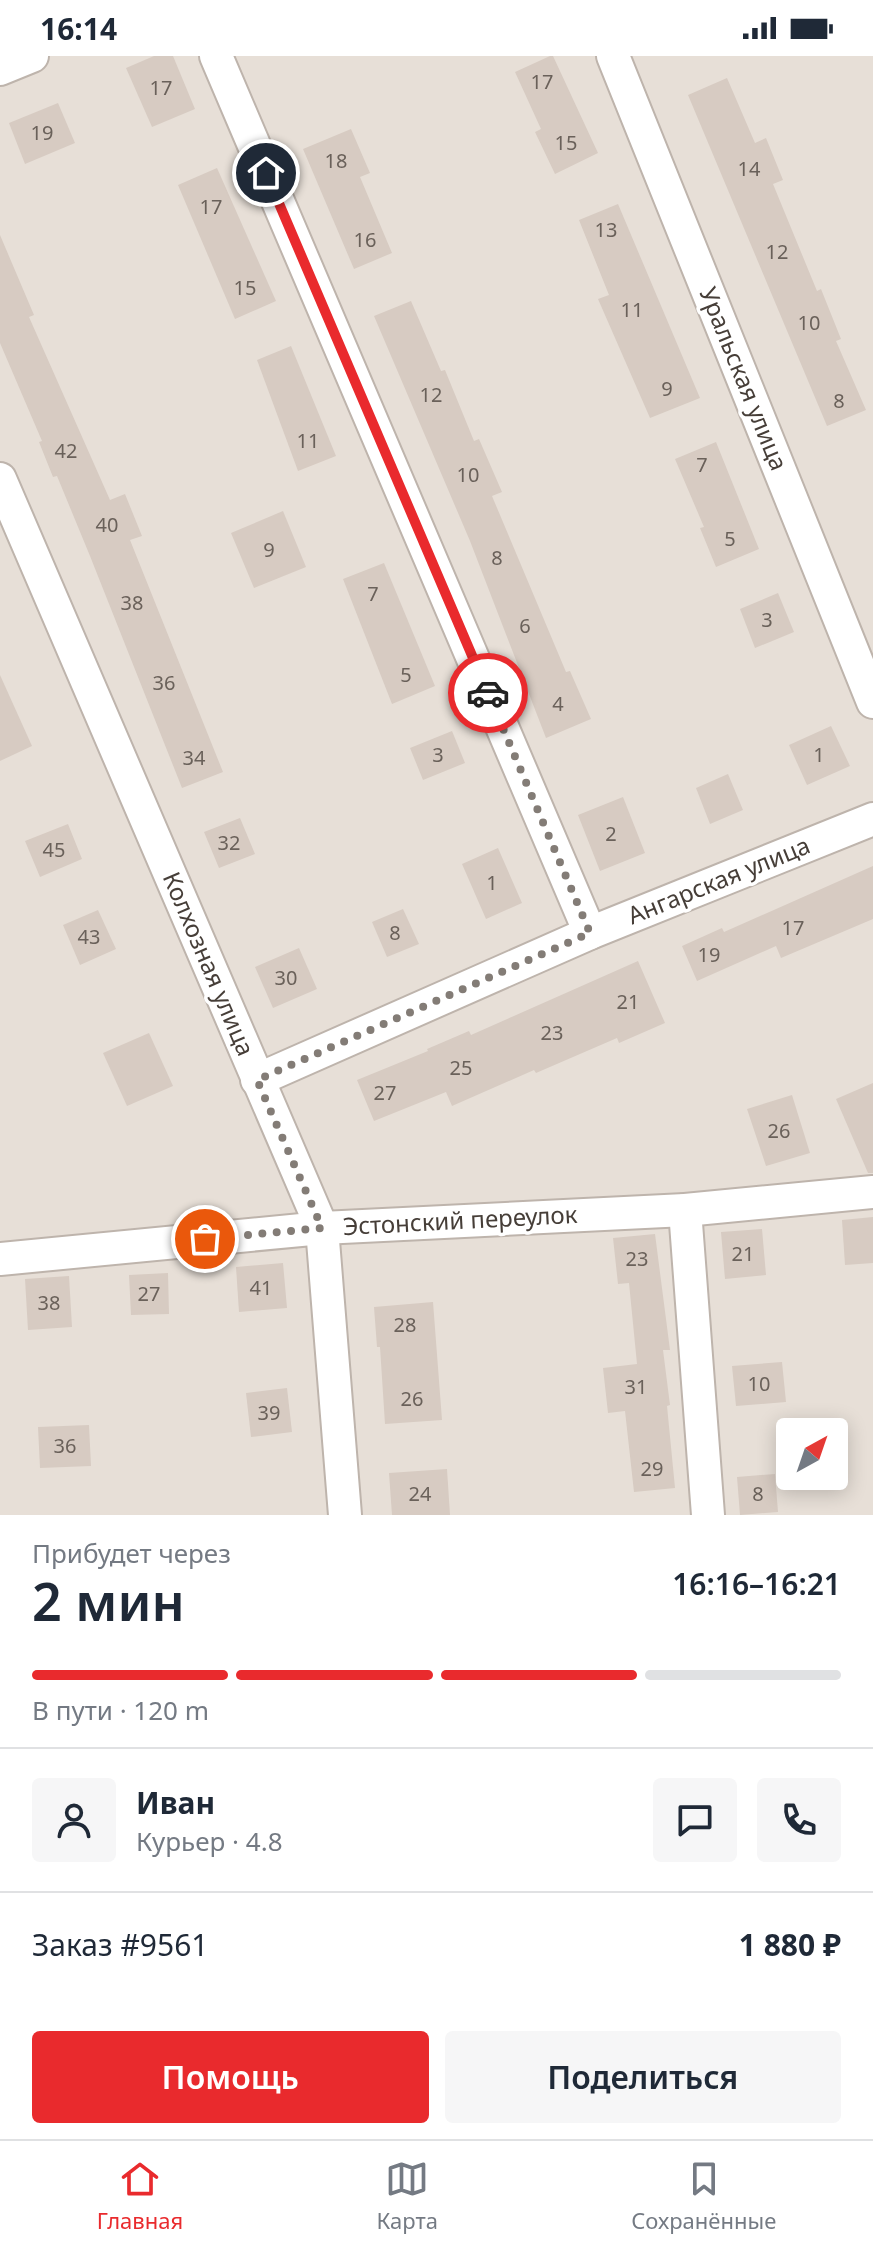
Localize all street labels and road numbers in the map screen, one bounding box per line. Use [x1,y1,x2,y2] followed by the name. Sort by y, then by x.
[693,282,796,475] street label: Уральская улица
[622,828,815,931] street label: Ангарская улица
[156,866,263,1060] street label: Колхозная улица
[342,1197,578,1242] street label: Эстонский переулок

